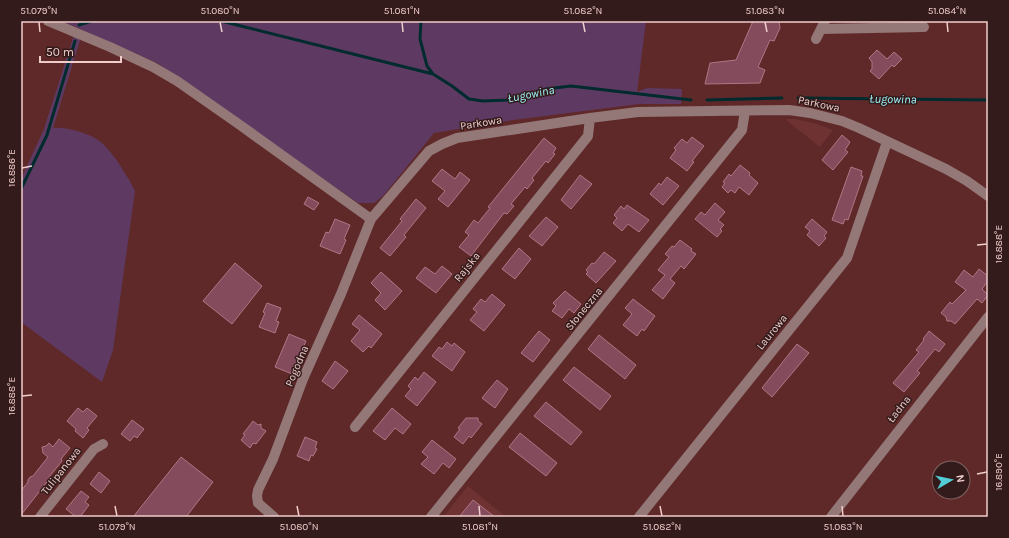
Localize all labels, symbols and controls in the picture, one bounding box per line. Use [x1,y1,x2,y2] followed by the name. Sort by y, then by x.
[20,5,58,17] text: 51.079°N
[201,5,240,17] text: 51.080°N
[384,5,420,17] text: 51.081°N
[564,5,602,17] text: 51.082°N
[746,5,784,17] text: 51.083°N
[928,5,966,17] text: 51.084°N
[40,38,121,64] scale bar
[46,45,74,59] text: 50 m
[506,83,556,105] water label: Ługowina
[869,92,917,106] water label: Ługowina
[797,93,841,115] street label: Parkowa
[459,113,503,133] street label: Parkowa
[6,149,18,187] text: 16.886°E
[993,225,1005,263] text: 16.888°E
[451,250,483,284] street label: Rajska
[563,285,605,333] street label: Słoneczna
[754,312,790,352] street label: Laurowa
[283,343,311,389] street label: Pogodna
[6,377,18,415] text: 16.888°E
[885,393,913,425] street label: Ładna
[38,445,84,497] street label: Tulipanowa
[993,453,1005,491] text: 16.890°E
[931,460,971,500] north arrow
[953,474,967,483] text: N
[98,521,136,533] text: 51.079°N
[280,521,319,533] text: 51.080°N
[462,521,498,533] text: 51.081°N
[643,521,681,533] text: 51.082°N
[824,521,862,533] text: 51.083°N

